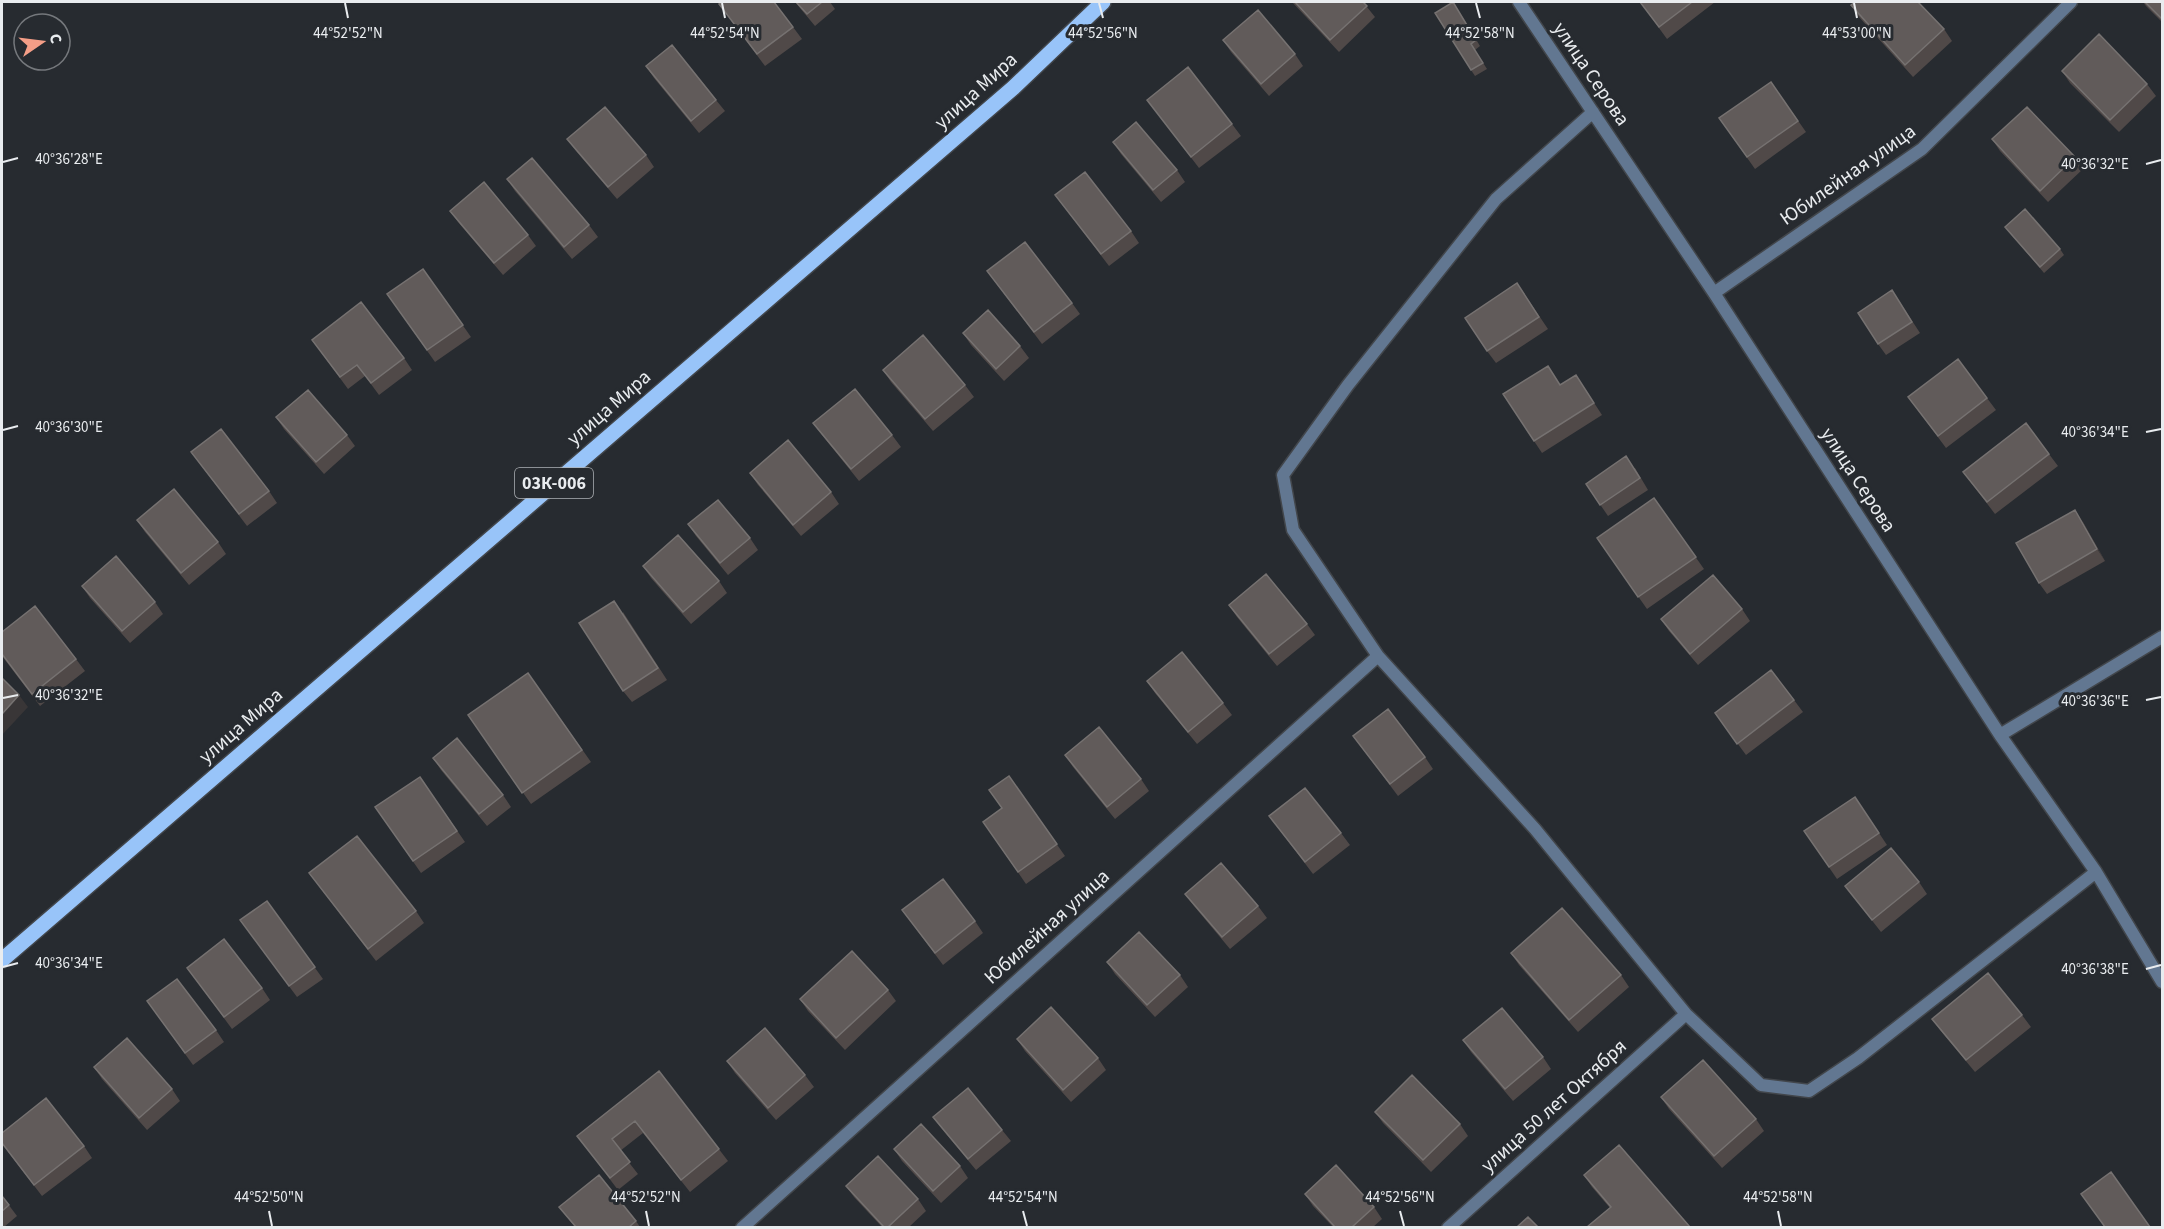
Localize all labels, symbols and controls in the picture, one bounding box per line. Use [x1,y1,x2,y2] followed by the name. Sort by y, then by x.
[12,12,72,72] north arrow
[1546,16,1636,132] street label: улица Серова
[313,23,383,44] text: 44°52'52"N
[690,23,760,44] text: 44°52'54"N
[1068,23,1138,44] text: 44°52'56"N
[1445,23,1515,44] text: 44°52'58"N
[1822,23,1892,44] text: 44°53'00"N
[44,31,67,46] text: С
[928,46,1024,136] street label: улица Мира
[1774,118,1922,232] street label: Юбилейная улица
[35,149,103,170] text: 40°36'28"E
[2061,154,2129,175] text: 40°36'32"E
[561,364,657,452] street label: улица Мира
[35,417,103,438] text: 40°36'30"E
[1814,422,1902,538] street label: улица Серова
[2061,422,2129,443] text: 40°36'34"E
[515,468,593,498] road number: 03К-006
[193,682,289,770] street label: улица Мира
[35,685,103,706] text: 40°36'32"E
[2061,691,2129,712] text: 40°36'36"E
[978,863,1116,991] street label: Юбилейная улица
[35,953,103,974] text: 40°36'34"E
[2061,959,2129,980] text: 40°36'38"E
[1475,1033,1633,1179] street label: улица 50 лет Октября
[234,1187,304,1208] text: 44°52'50"N
[611,1187,681,1208] text: 44°52'52"N
[988,1187,1058,1208] text: 44°52'54"N
[1365,1187,1435,1208] text: 44°52'56"N
[1743,1187,1813,1208] text: 44°52'58"N

